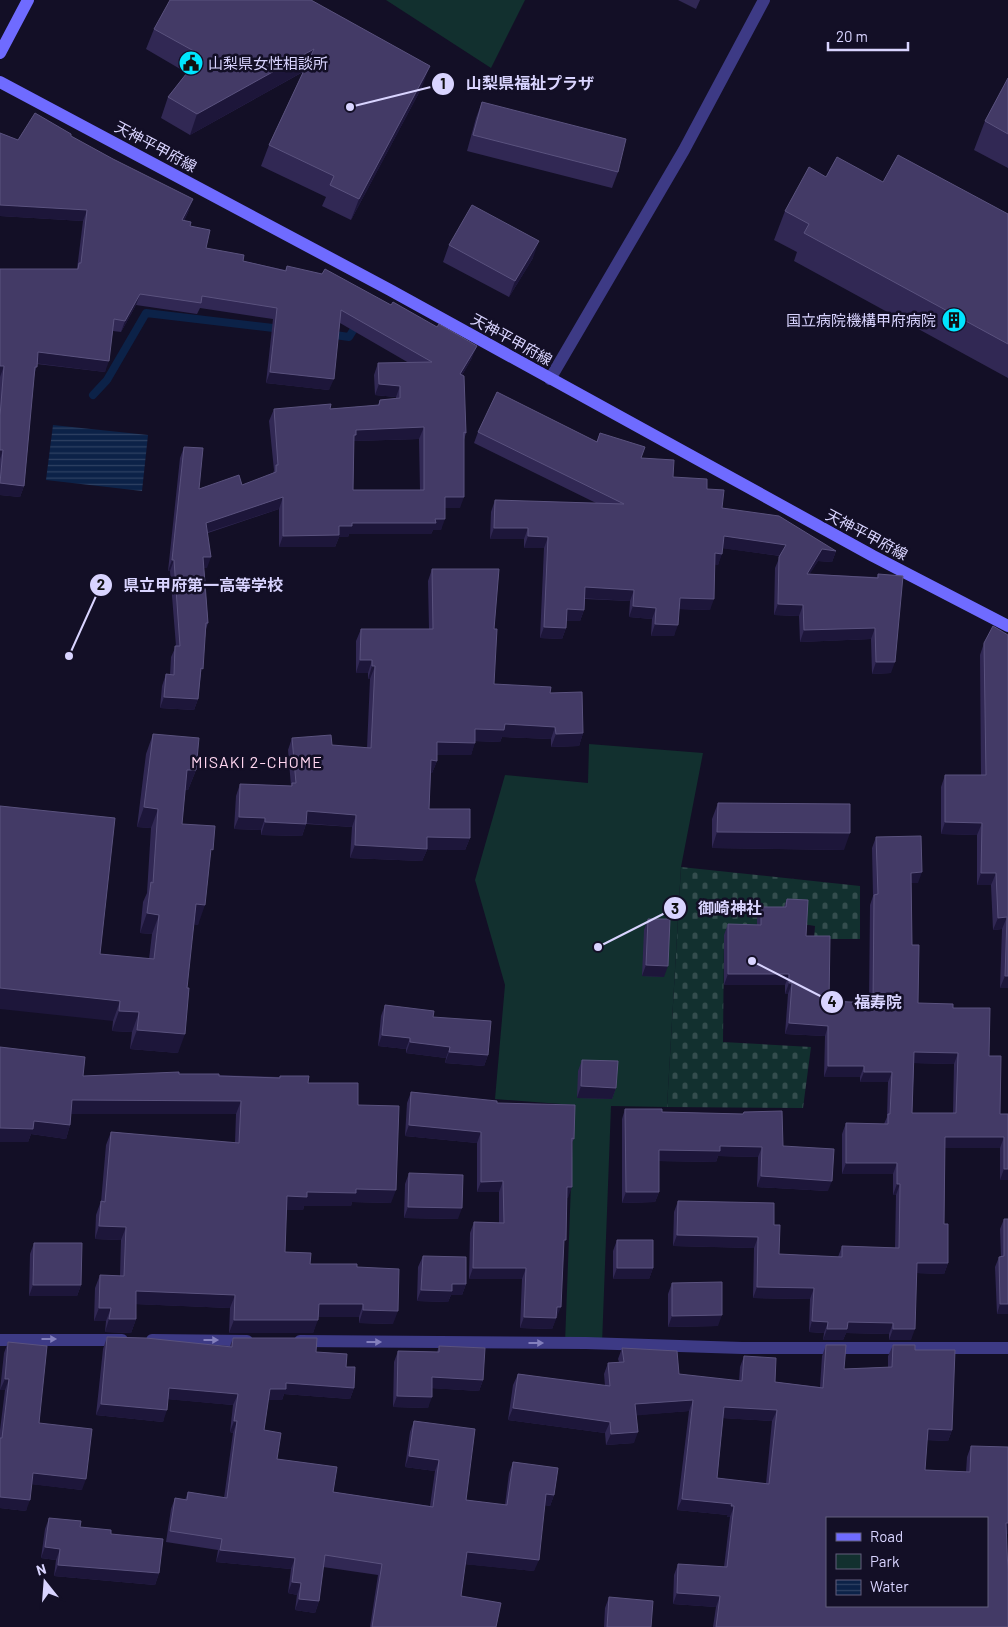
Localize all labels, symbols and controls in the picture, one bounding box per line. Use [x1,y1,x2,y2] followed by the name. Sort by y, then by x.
[828,20,908,52] scale bar
[836,27,868,45] text: 20 m
[178,50,204,76] public building icon: 山梨県女性相談所
[208,54,328,72] place label: 山梨県女性相談所
[431,68,604,99] callout: 山梨県福祉プラザ
[466,73,594,92] text: 山梨県福祉プラザ
[440,74,446,92] text: 1
[112,117,200,175] street label: 天神平甲府線
[941,307,967,333] building icon: 国立病院機構甲府病院
[468,309,556,369] street label: 天神平甲府線
[786,311,936,329] place label: 国立病院機構甲府病院
[823,505,911,563] street label: 天神平甲府線
[88,569,293,600] callout: 県立甲府第一高等学校
[97,575,105,593] text: 2
[123,575,283,594] text: 県立甲府第一高等学校
[191,752,323,771] district label: MISAKI 2-CHOME
[663,893,772,924] callout: 御崎神社
[698,898,762,917] text: 御崎神社
[671,899,679,917] text: 3
[819,987,912,1018] callout: 福寿院
[827,992,837,1010] text: 4
[854,992,902,1011] text: 福寿院
[41,1335,57,1343] one-way arrow
[203,1336,219,1344] one-way arrow
[366,1338,382,1346] one-way arrow
[528,1339,544,1347] one-way arrow
[826,1517,988,1607] legend
[870,1527,903,1545] text: Road
[870,1552,900,1570] text: Park
[20,1557,70,1607] north arrow
[34,1560,48,1579] text: N
[870,1577,909,1595] text: Water

